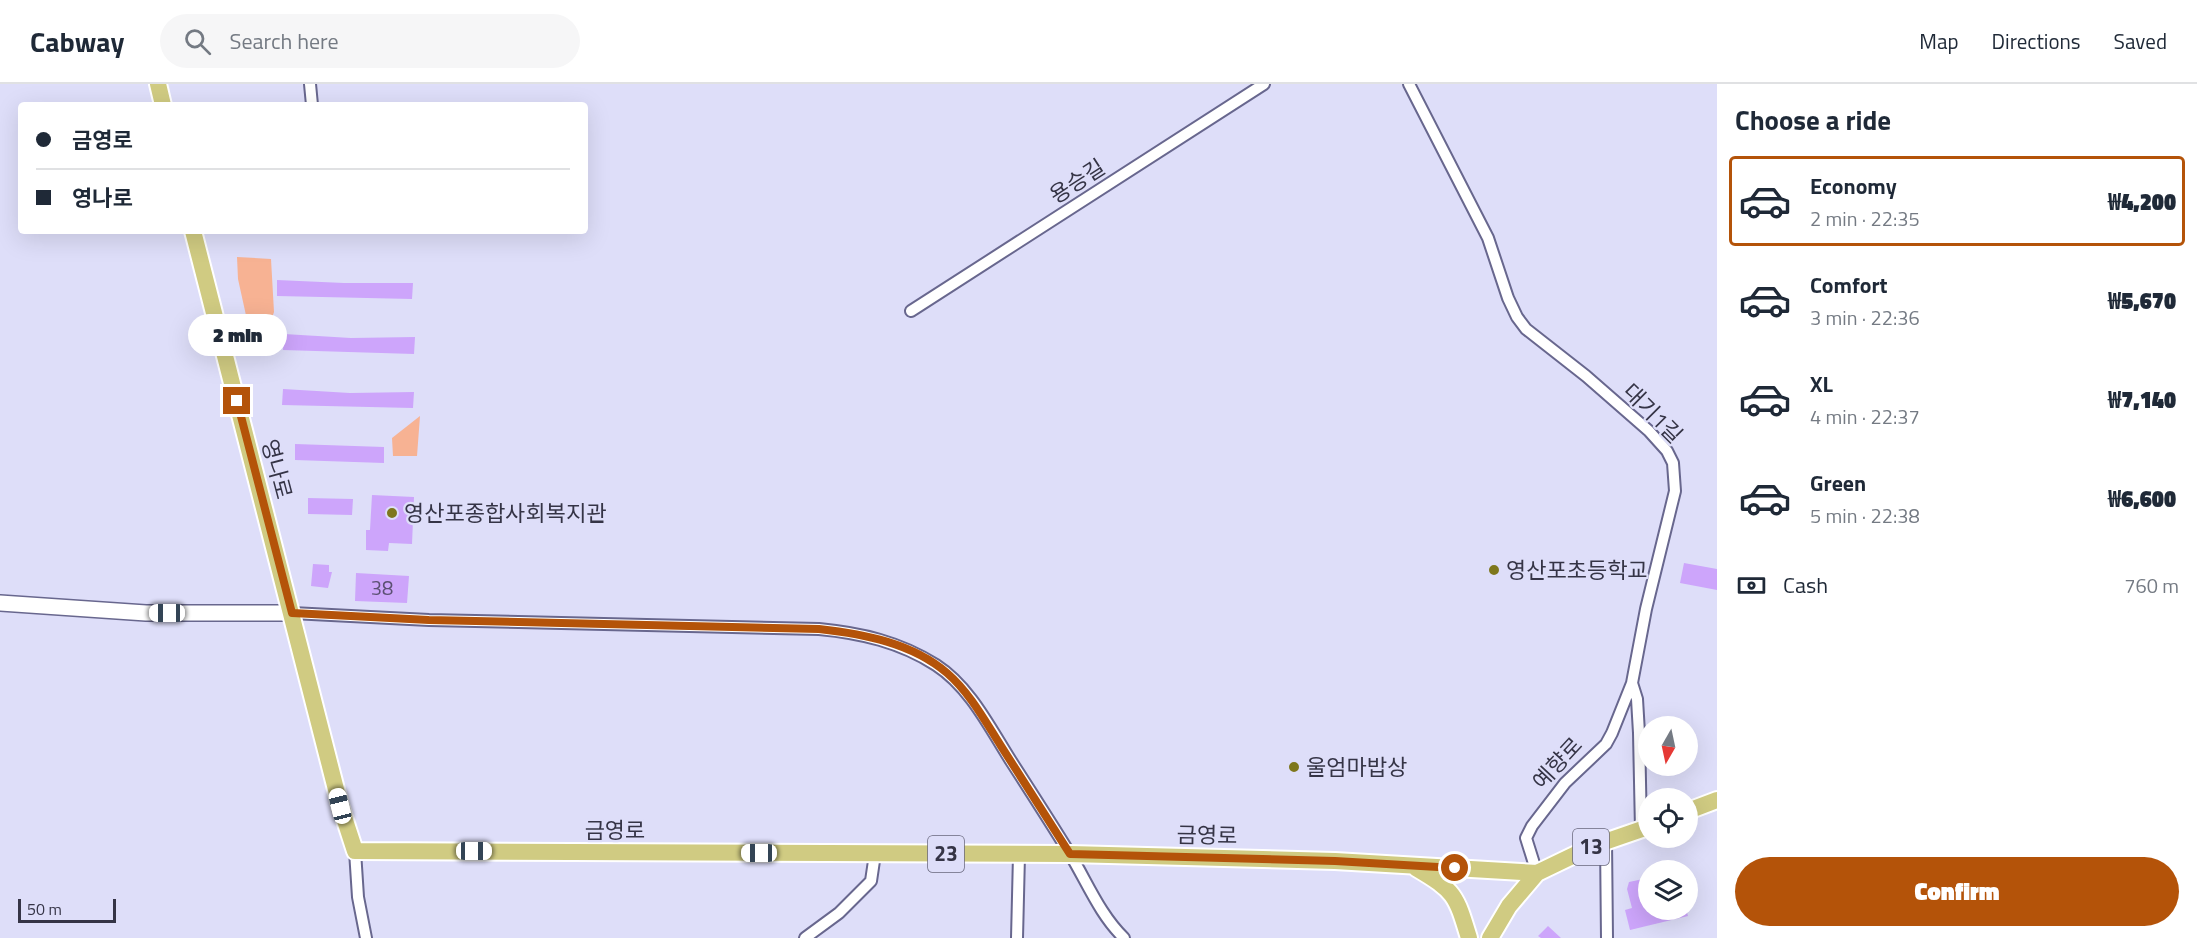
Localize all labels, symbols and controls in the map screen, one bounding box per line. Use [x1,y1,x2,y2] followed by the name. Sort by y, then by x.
[160,14,580,68] search box
[30,20,124,63] text: Cabway
[229,24,339,58] text: Search here
[181,25,214,58] icon: search
[1919,25,1959,57] text: Map
[1992,25,2081,57] text: Directions
[2114,25,2167,57] text: Saved
[1735,99,1891,140] text: Choose a ride
[72,123,133,157] text: 금영로
[1042,150,1112,212] street label: 용승길
[1810,169,1897,203] text: Economy
[1738,174,1792,228] icon: car
[72,181,133,215] text: 영나로
[2108,185,2176,219] text: ₩4,200
[1810,203,1920,234] text: 2 min · 22:35
[1810,268,1888,302] text: Comfort
[1738,273,1792,327] icon: car
[2108,284,2176,318] text: ₩5,670
[1810,302,1920,333] text: 3 min · 22:36
[188,314,286,356] callout: 2 min
[213,319,262,350] text: 2 min
[1810,367,1833,401] text: XL
[1738,372,1792,426] icon: car
[1615,375,1691,451] street label: 대기1길
[2108,383,2176,417] text: ₩7,140
[223,387,250,414] route end
[1810,401,1920,432] text: 4 min · 22:37
[253,435,301,503] street label: 영나로
[1810,466,1866,500] text: Green
[1738,471,1792,525] icon: car
[2108,482,2176,516] text: ₩6,600
[404,496,606,530] place label: 영산포종합사회복지관
[1810,500,1920,531] text: 5 min · 22:38
[385,506,399,520] marker: 영산포종합사회복지관
[1506,553,1648,587] place label: 영산포초등학교
[1487,563,1501,577] marker: 영산포초등학교
[1783,568,1828,602] text: Cash
[1735,569,1768,602] icon: cash
[2124,570,2179,601] text: 760 m
[371,572,393,603] house number: 38
[149,604,185,622] car
[1638,716,1698,776] north arrow
[1638,716,1698,920] map controls
[1524,729,1590,797] street label: 예향로
[1306,750,1407,784] place label: 울엄마밥상
[1287,760,1301,774] marker: 울엄마밥상
[327,786,353,826] car
[1638,788,1698,848] button: locate
[585,813,645,847] street label: 금영로
[1176,817,1238,853] street label: 금영로
[1573,829,1609,865] road number: 13
[928,836,964,872] road number: 23
[456,842,492,860] car
[741,844,777,862] car
[1441,854,1468,881] route start
[1735,857,2179,926] button: Confirm
[1638,860,1698,920] button: layers
[18,896,116,924] scale bar
[27,897,62,921] text: 50 m

